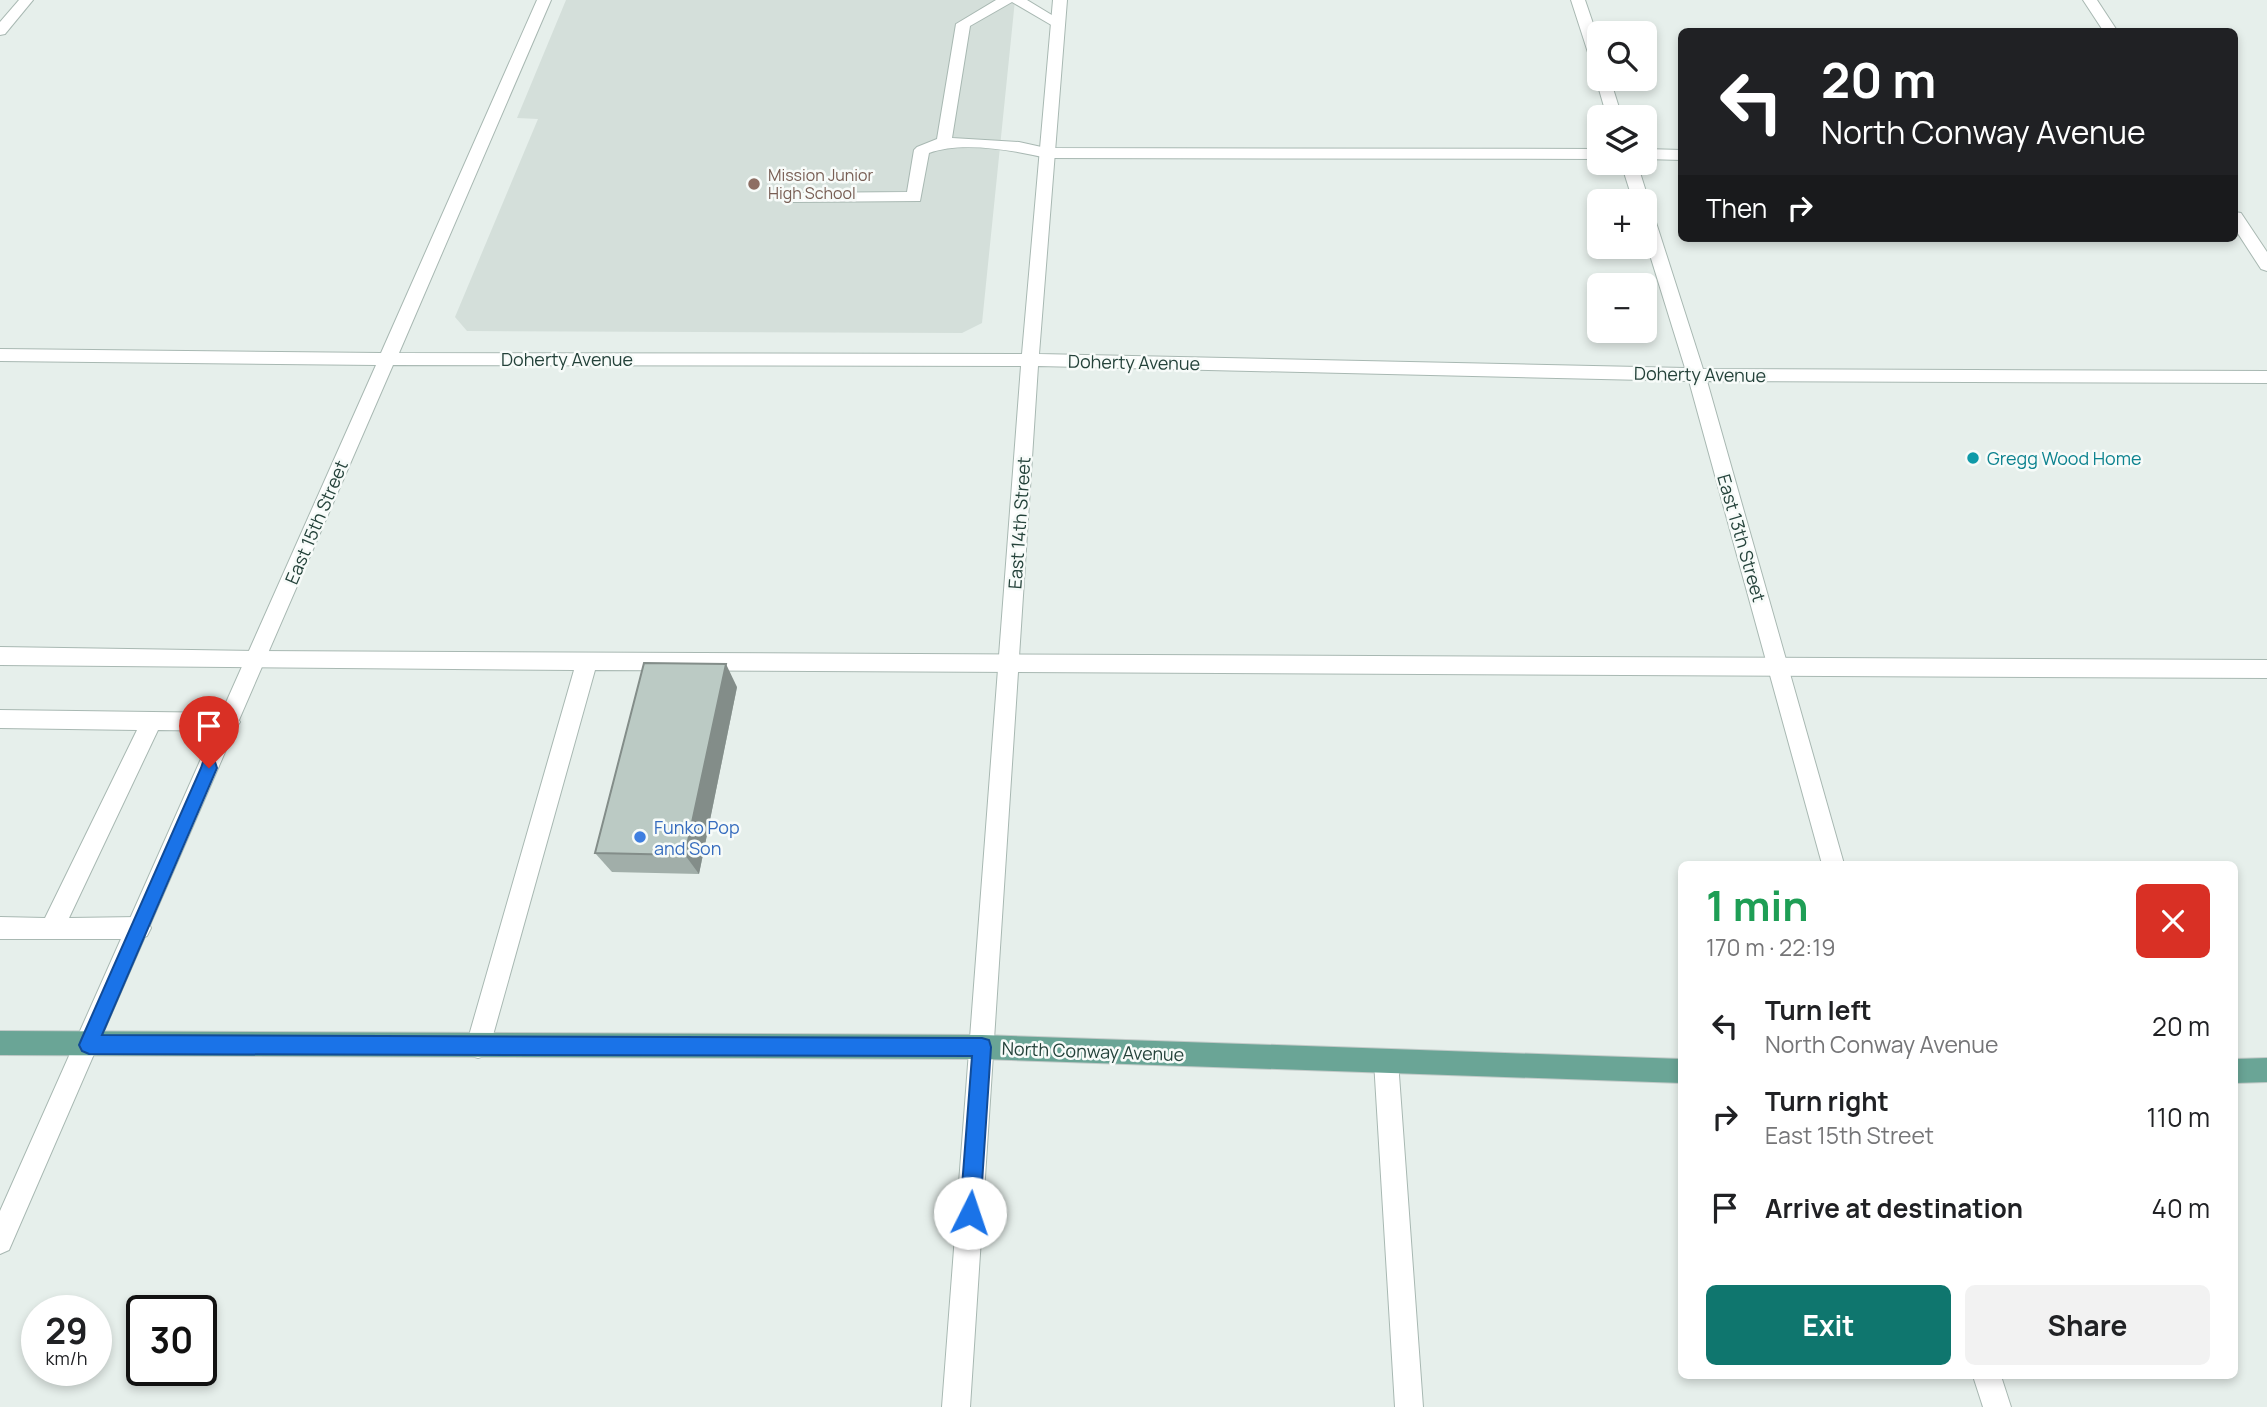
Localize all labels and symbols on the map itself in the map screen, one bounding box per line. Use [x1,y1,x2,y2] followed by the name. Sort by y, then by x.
[768,164,874,204] place label: Mission Junior High School
[746,176,762,192] marker: Mission Junior High School
[501,347,633,371] street label: Doherty Avenue
[1068,349,1200,375] street label: Doherty Avenue
[1634,361,1766,387] street label: Doherty Avenue
[1987,446,2141,470] place label: Gregg Wood Home
[1965,450,1981,466] marker: Gregg Wood Home
[279,456,353,588] street label: East 15th Street
[1002,456,1036,590] street label: East 14th Street
[1712,471,1772,605] street label: East 13th Street
[179,696,239,768] pin
[654,815,740,860] place label: Funko Pop and Son
[632,829,648,845] marker: Funko Pop and Son
[1001,1036,1185,1066] street label: North Conway Avenue
[933,1176,1007,1250] position arrow
[126,1295,217,1386] speed limit sign: 30

